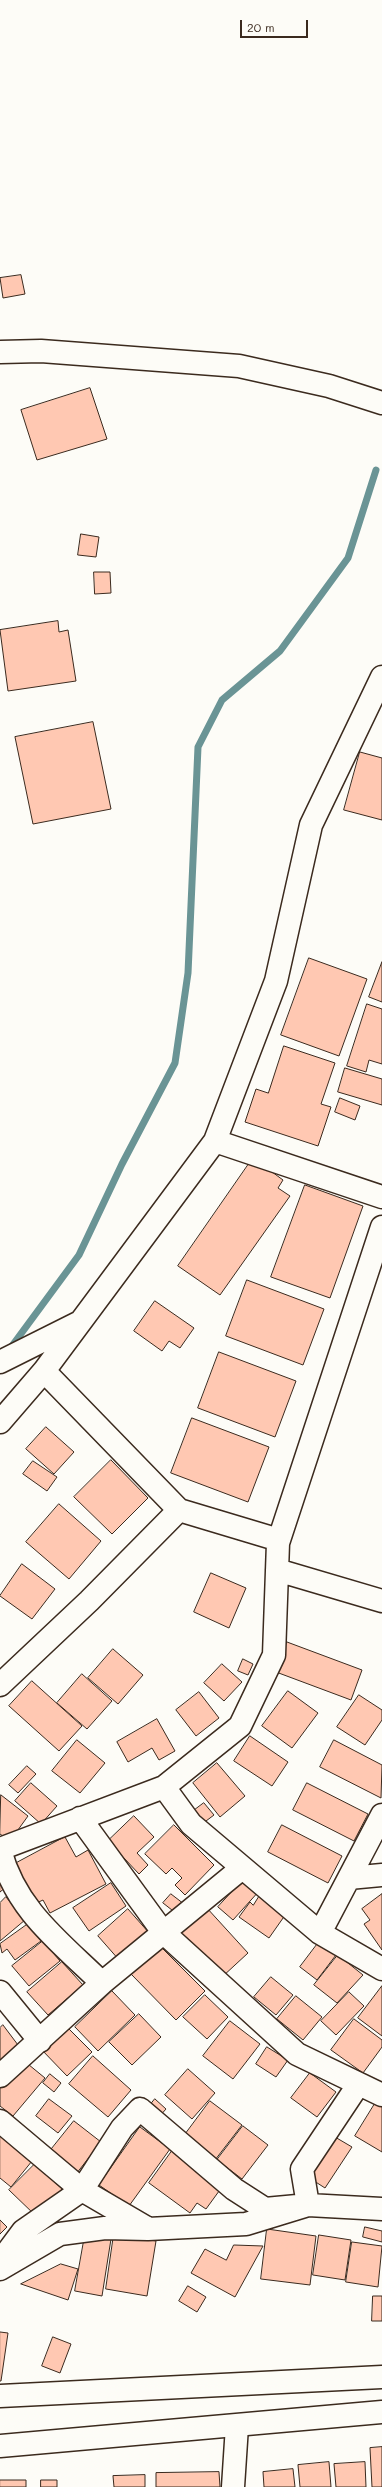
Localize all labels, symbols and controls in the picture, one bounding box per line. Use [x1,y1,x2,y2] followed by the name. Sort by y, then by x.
[242,12,310,38] scale bar
[247,19,275,35] text: 20 m

